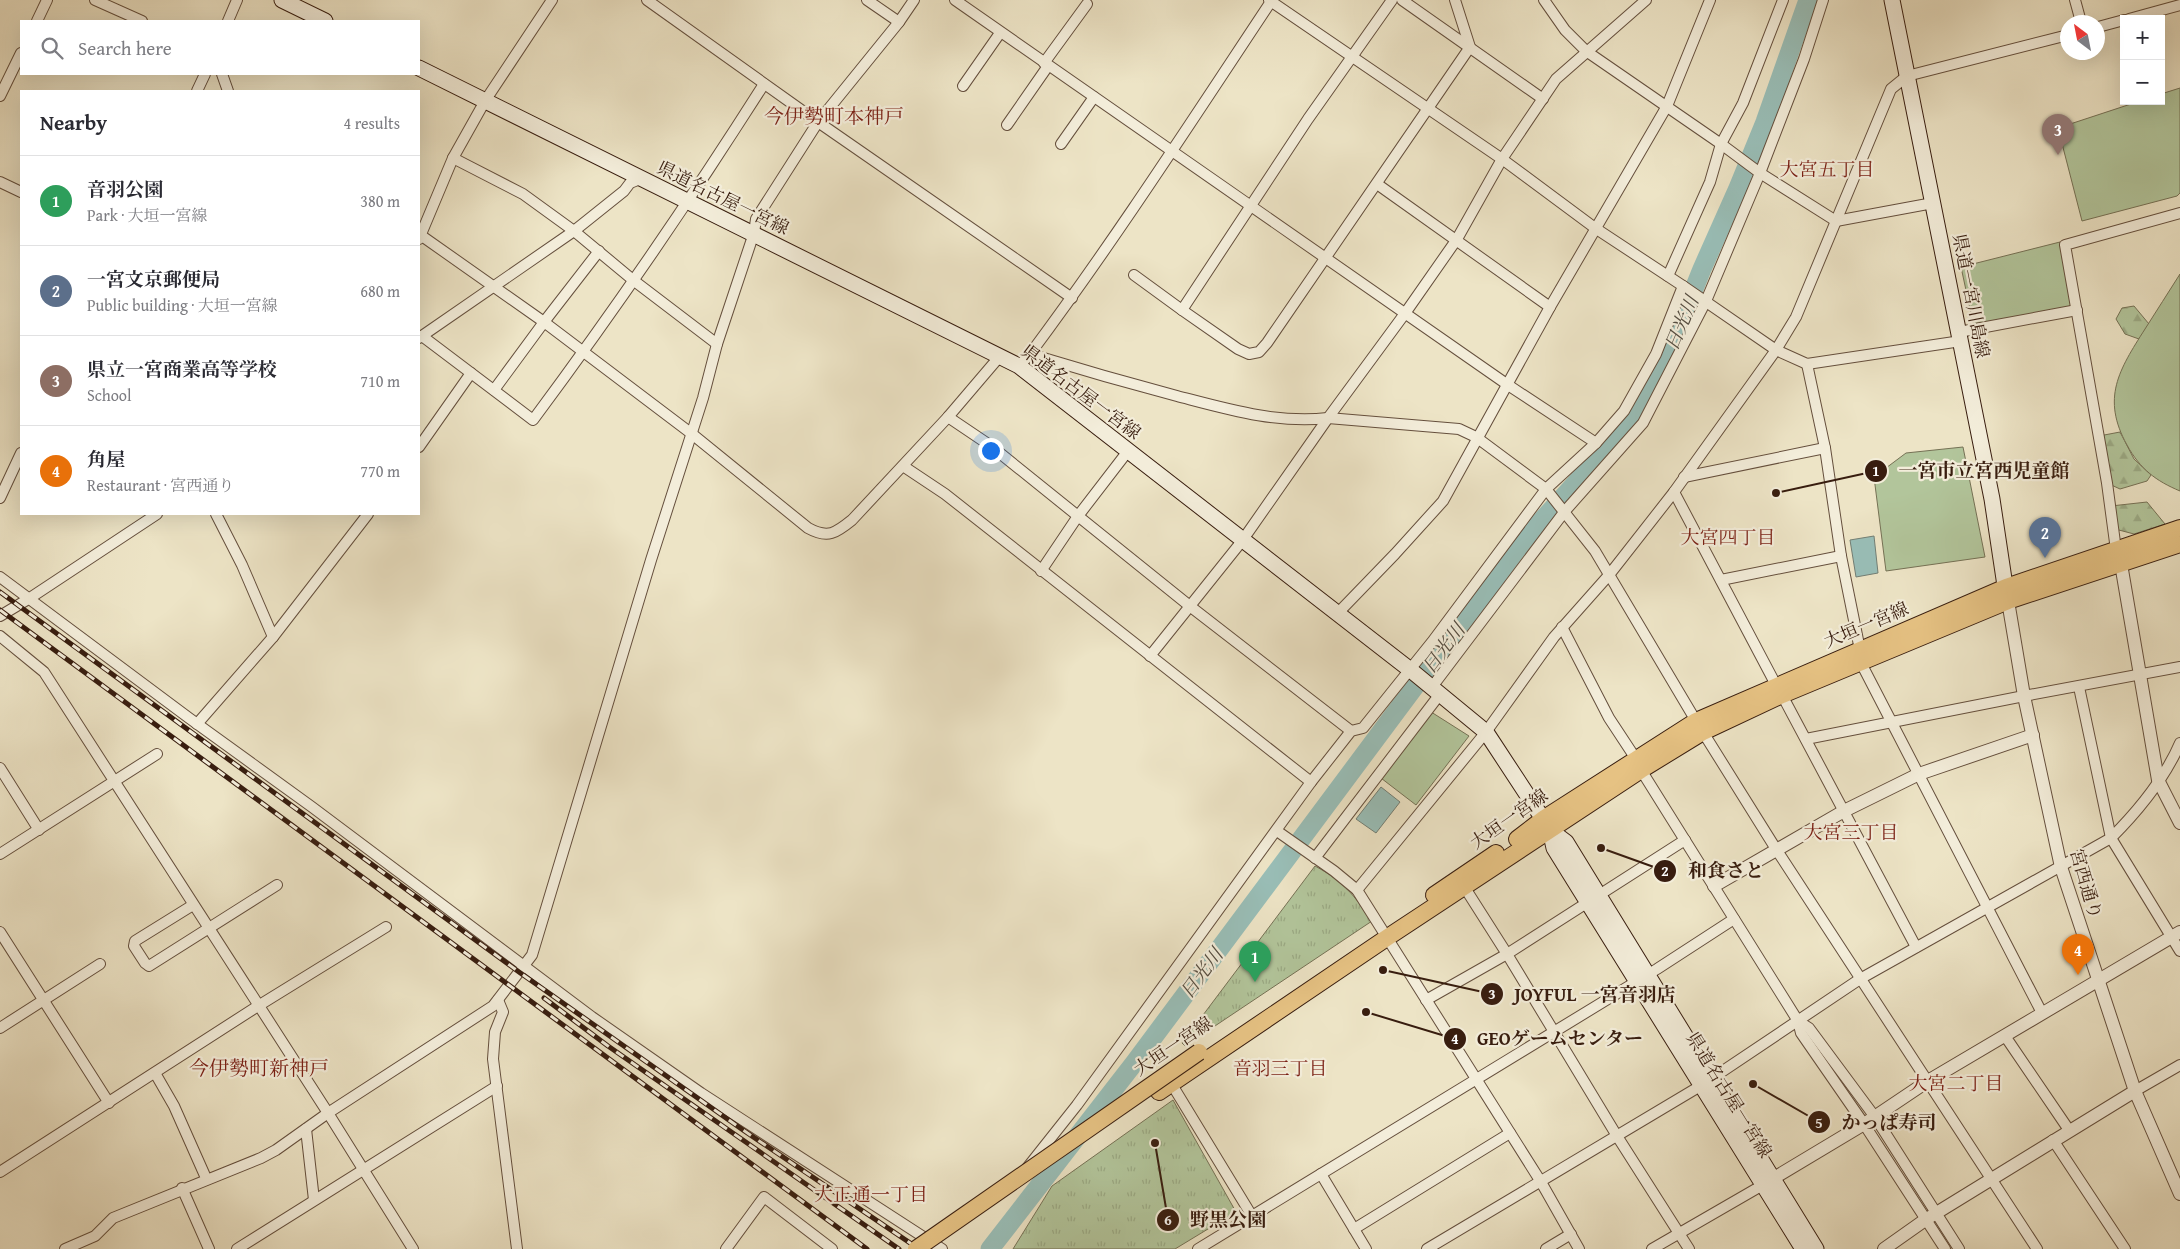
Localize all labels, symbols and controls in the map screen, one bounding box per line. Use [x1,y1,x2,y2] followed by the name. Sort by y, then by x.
[2060,15,2105,60] north arrow
[2120,15,2165,105] map controls
[2120,15,2165,60] button: +
[20,20,420,75] search box
[38,34,66,62] icon: search
[78,34,172,62] text: Search here
[2120,60,2165,105] button: −
[764,101,904,130] district label: 今伊勢町本神戸
[40,107,107,138] text: Nearby
[343,111,400,135] text: 4 results
[2042,114,2074,155] pin: 3
[653,154,794,241] street label: 県道名古屋一宮線
[1779,155,1875,183] district label: 大宮五丁目
[87,175,163,203] text: 音羽公園
[52,189,60,213] text: 1
[360,189,400,213] text: 380 m
[87,203,208,227] text: Park · 大垣一宮線
[1946,231,1997,360] street label: 県道一宮川島線
[87,265,220,293] text: 一宮文京郵便局
[52,279,60,303] text: 2
[360,279,400,303] text: 680 m
[1657,289,1706,355] water label: 日光川
[87,293,278,317] text: Public building · 大垣一宮線
[1016,337,1147,446] street label: 県道名古屋一宮線
[87,355,277,383] text: 県立一宮商業高等学校
[52,369,60,393] text: 3
[360,369,400,393] text: 710 m
[87,383,131,407] text: School
[978,438,1004,464] your location
[87,445,125,473] text: 角屋
[1864,454,2080,488] callout: 一宮市立宮西児童館
[1898,456,2070,484] text: 一宮市立宮西児童館
[52,459,60,483] text: 4
[360,459,400,483] text: 770 m
[1872,460,1880,481] text: 1
[87,473,234,497] text: Restaurant · 宮西通り
[2029,517,2061,558] pin: 2
[1680,523,1776,551] district label: 大宮四丁目
[1819,595,1913,655] street label: 大垣一宮線
[1415,615,1473,679] water label: 日光川
[1464,782,1553,855] street label: 大垣一宮線
[1803,818,1899,846] district label: 大宮三丁目
[2064,846,2109,922] street label: 宮西通り
[1653,854,1774,888] callout: 和食さと
[1688,856,1764,884] text: 和食さと
[1661,860,1669,881] text: 2
[2062,934,2094,975] pin: 4
[1173,940,1231,1004] water label: 日光川
[1239,941,1271,982] pin: 1
[1480,977,1686,1011] callout: JOYFUL 一宮音羽店
[1511,980,1676,1008] text: JOYFUL 一宮音羽店
[1488,983,1496,1004] text: 3
[1128,1009,1218,1082] street label: 大垣一宮線
[1442,1022,1654,1056] callout: GEOゲームセンター
[1477,1024,1643,1052] text: GEOゲームセンター
[1680,1027,1779,1163] street label: 県道名古屋一宮線
[1451,1028,1459,1049] text: 4
[189,1053,329,1082] district label: 今伊勢町新神戸
[1232,1054,1328,1082] district label: 音羽三丁目
[1908,1069,2004,1097] district label: 大宮二丁目
[1806,1105,1946,1139] callout: かっぱ寿司
[1841,1108,1937,1136] text: かっぱ寿司
[1815,1112,1823,1133] text: 5
[814,1180,928,1208] district label: 大正通一丁目
[1155,1203,1276,1237] callout: 野黒公園
[1190,1205,1266,1233] text: 野黒公園
[1164,1209,1172,1230] text: 6

